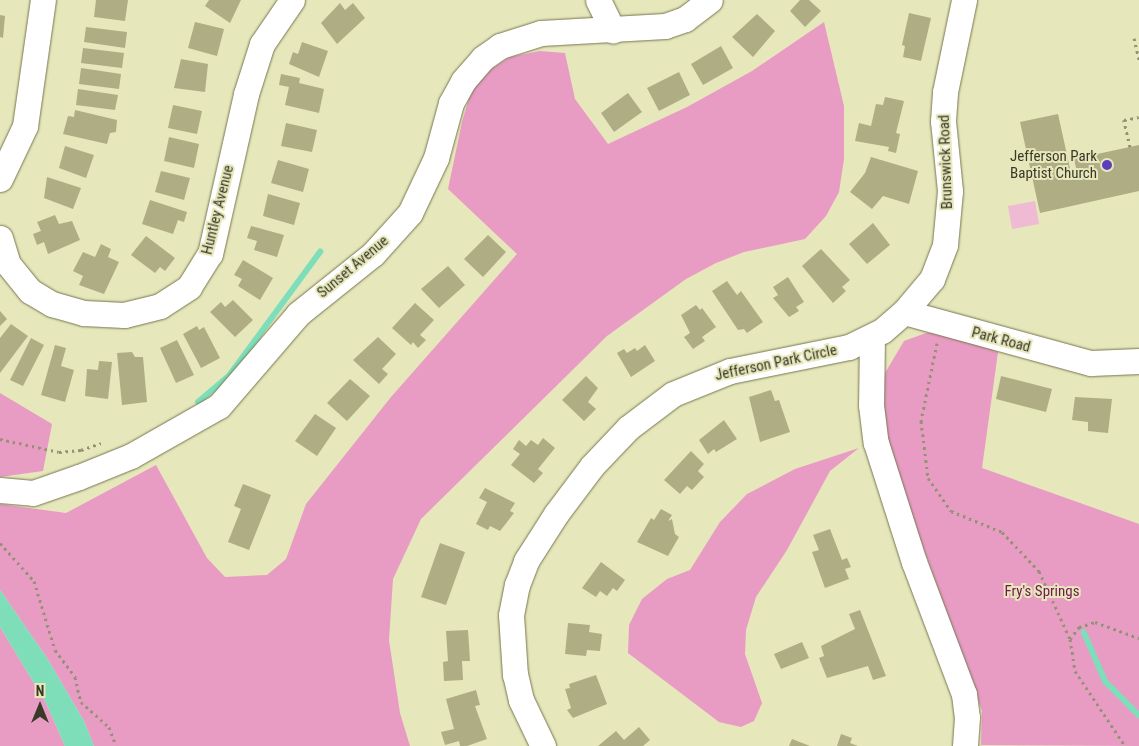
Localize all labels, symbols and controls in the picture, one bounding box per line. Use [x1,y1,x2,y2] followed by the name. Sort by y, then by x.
[935,114,957,210] street label: Brunswick Road
[1010,147,1097,182] place label: Jefferson Park Baptist Church
[1101,159,1113,171] marker: Jefferson Park Baptist Church
[198,163,238,257] street label: Huntley Avenue
[314,232,392,302] street label: Sunset Avenue
[970,324,1032,356] street label: Park Road
[713,341,839,385] street label: Jefferson Park Circle
[1004,583,1080,601] park label: Fry's Springs
[15,681,65,731] north arrow
[36,683,44,699] text: N

